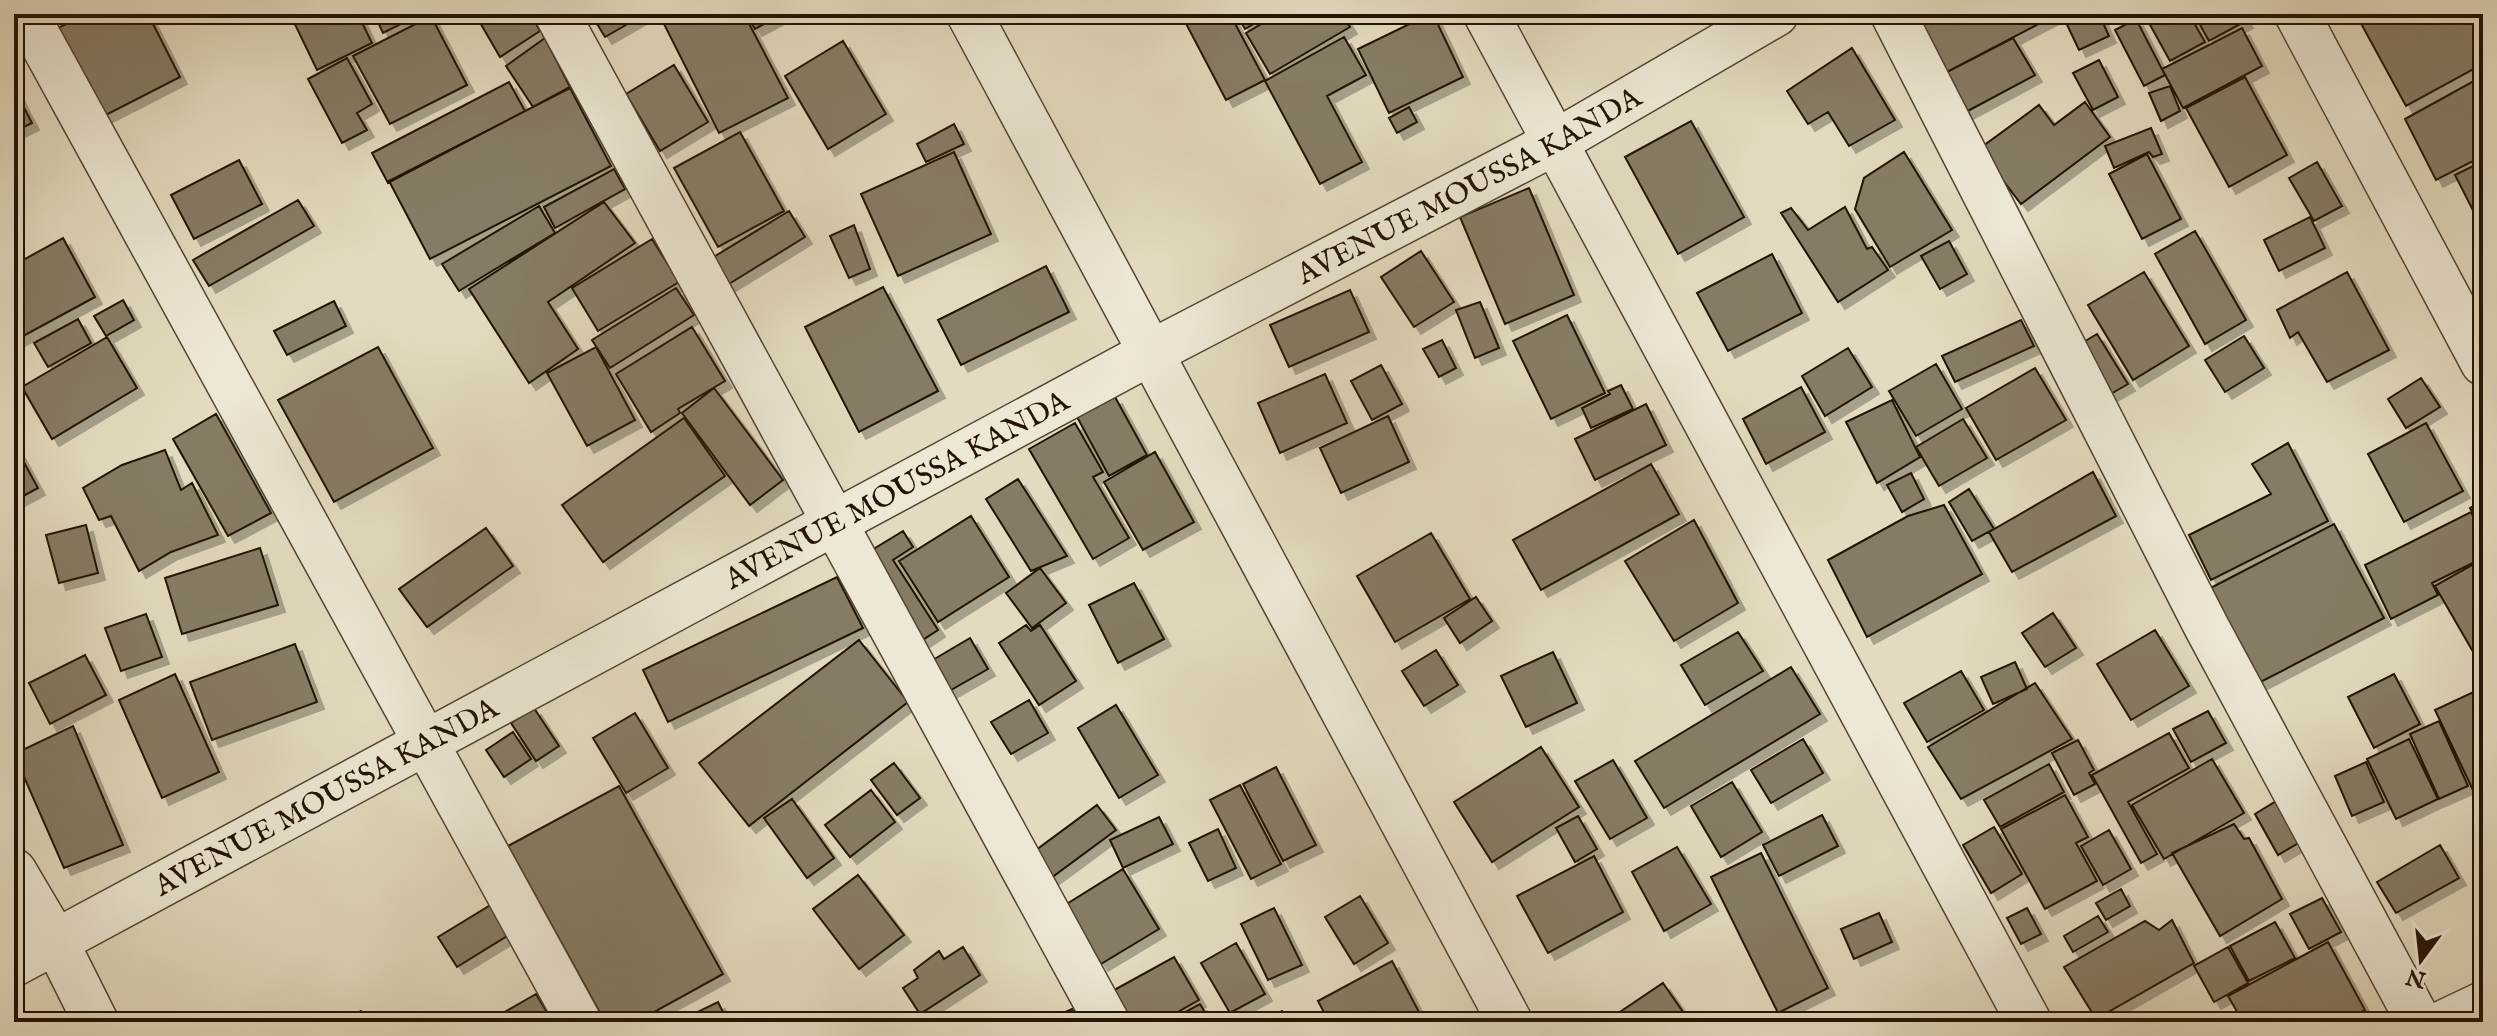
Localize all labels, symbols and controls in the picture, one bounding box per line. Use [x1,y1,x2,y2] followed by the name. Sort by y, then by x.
[1290,79,1649,295] street label: AVENUE MOUSSA KANDA
[718,383,1077,600] street label: AVENUE MOUSSA KANDA
[147,690,506,907] street label: AVENUE MOUSSA KANDA
[2381,920,2461,1000] north arrow
[2404,961,2430,994] text: N

